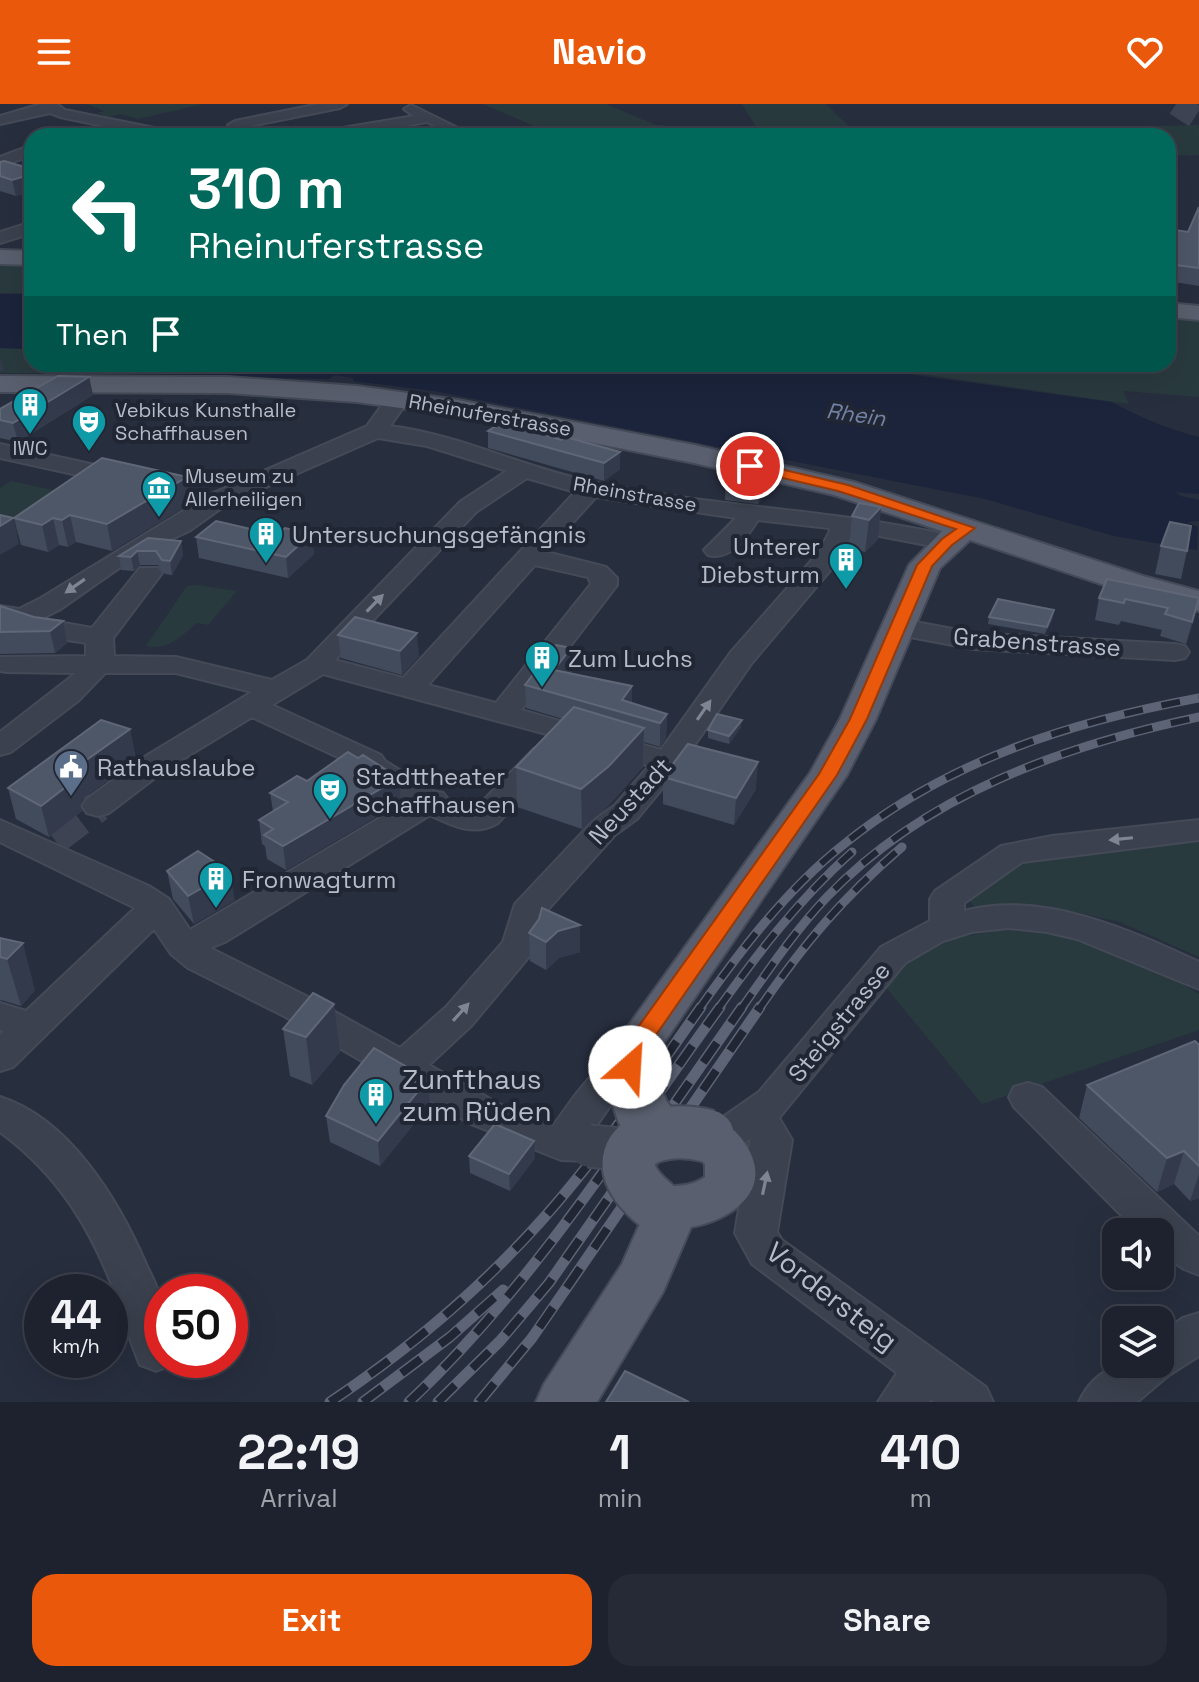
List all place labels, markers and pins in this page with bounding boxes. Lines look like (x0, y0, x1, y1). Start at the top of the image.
building icon: IWC (11, 386, 49, 436)
place label: Vebikus Kunsthalle Schaffhausen (115, 397, 296, 446)
theatre icon: Vebikus Kunsthalle Schaffhausen (70, 403, 108, 453)
pin (716, 432, 784, 500)
place label: IWC (12, 435, 48, 461)
place label: Museum zu Allerheiligen (185, 463, 303, 512)
museum icon: Museum zu Allerheiligen (140, 469, 178, 519)
building icon: Untersuchungsgefängnis (247, 515, 285, 565)
place label: Untersuchungsgefängnis (292, 519, 586, 550)
place label: Unterer Diebsturm (701, 531, 820, 590)
building icon: Unterer Diebsturm (827, 541, 865, 591)
building icon: Zum Luchs (523, 639, 561, 689)
place label: Zum Luchs (568, 643, 693, 674)
public building icon: Rathauslaube (52, 748, 90, 798)
place label: Rathauslaube (97, 752, 256, 783)
place label: Stadttheater Schaffhausen (356, 761, 516, 820)
theatre icon: Stadttheater Schaffhausen (311, 771, 349, 821)
building icon: Fronwagturm (197, 860, 235, 910)
place label: Fronwagturm (242, 864, 396, 895)
place label: Zunfthaus zum Rüden (402, 1061, 552, 1129)
building icon: Zunfthaus zum Rüden (357, 1076, 395, 1126)

